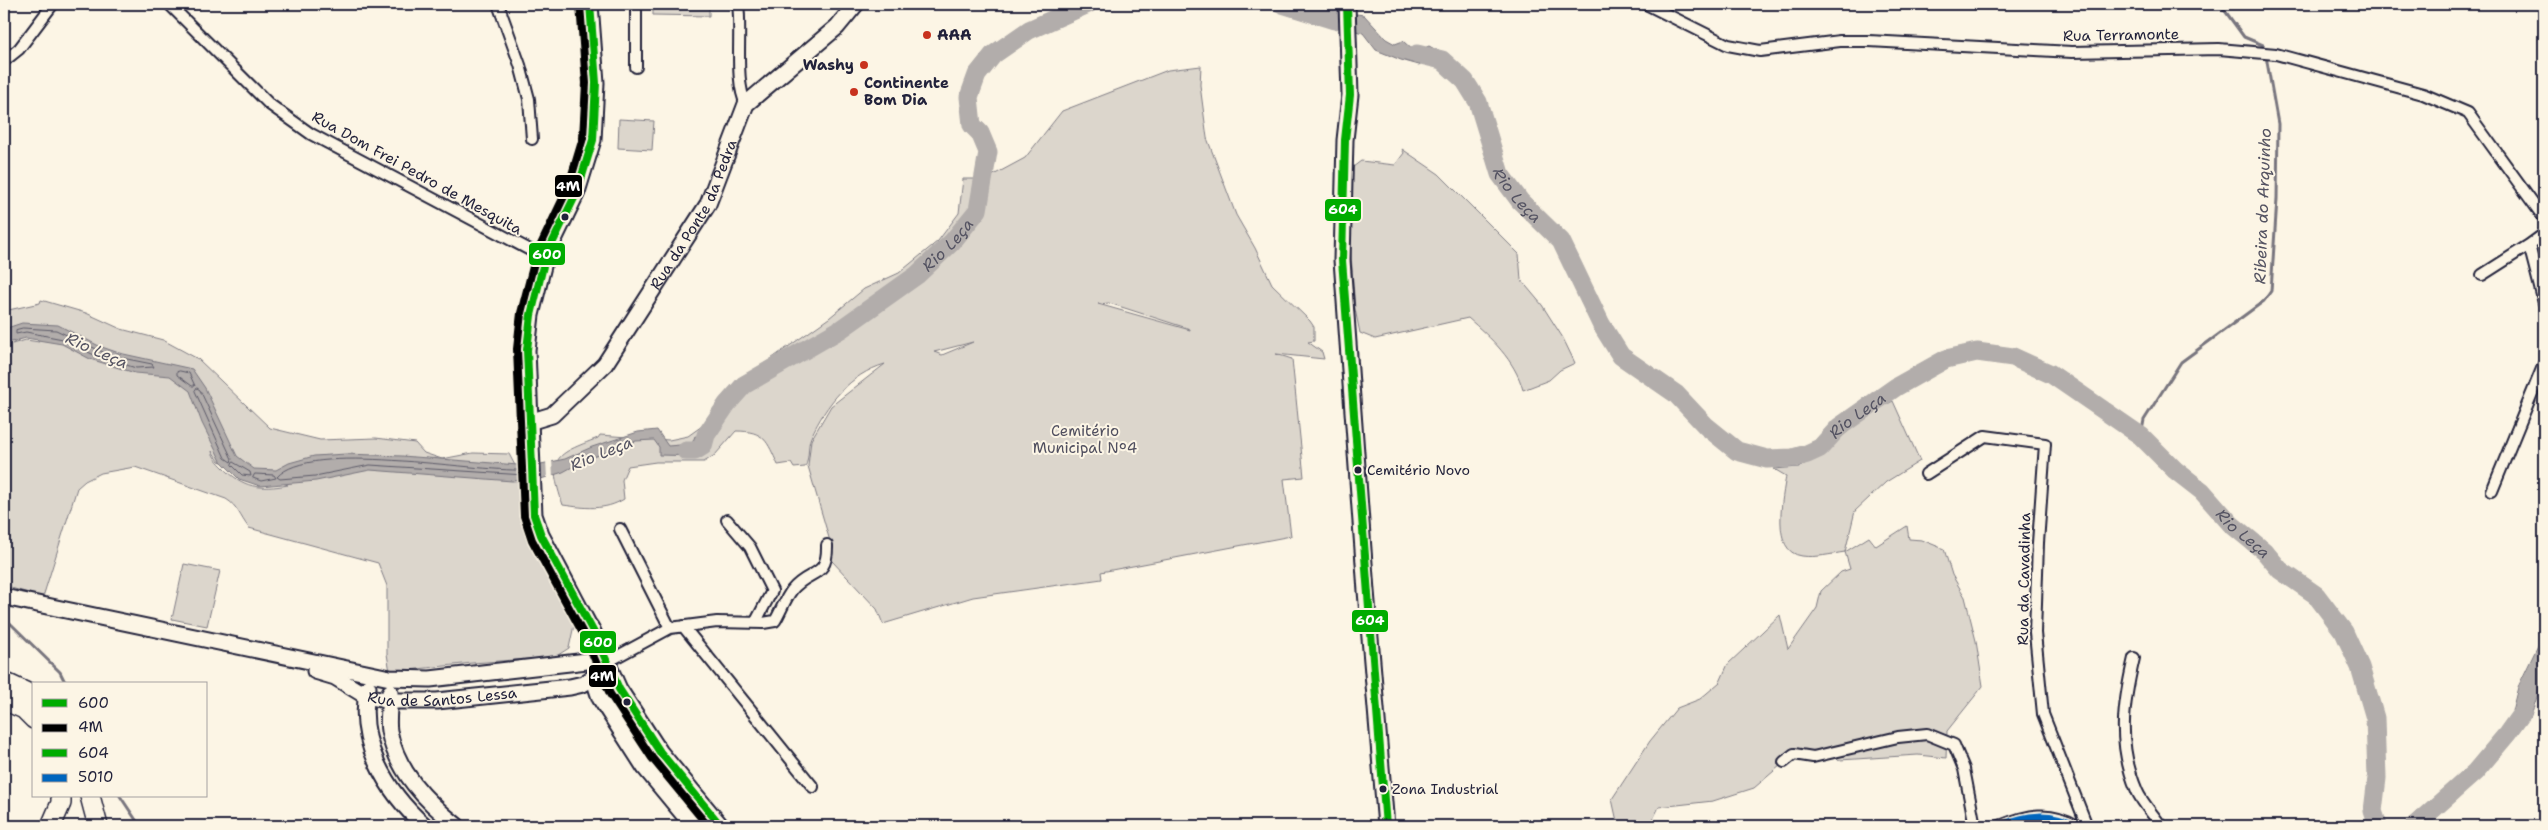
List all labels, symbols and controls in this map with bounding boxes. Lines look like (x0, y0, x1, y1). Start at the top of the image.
street label: Rua Terramonte (2063, 24, 2179, 46)
place label: AAA (937, 25, 972, 45)
marker: AAA (921, 29, 933, 41)
place label: Washy (803, 55, 854, 75)
marker: Washy (858, 59, 870, 71)
place label: Continente Bom Dia (864, 73, 949, 110)
marker: Continente Bom Dia (848, 86, 860, 98)
street label: Rua Dom Frei Pedro de Mesquita (308, 107, 526, 240)
water label: Ribeira do Arquinho (2249, 127, 2276, 284)
street label: Rua da Ponte da Pedra (645, 136, 742, 294)
water label: Rio Leça (1488, 165, 1546, 227)
line badge: 4M (554, 174, 583, 198)
text: 4M (556, 177, 581, 195)
line badge: 604 (1324, 198, 1362, 222)
text: 604 (1328, 200, 1358, 218)
unlabelled marker (560, 212, 570, 222)
water label: Rio Leça (917, 214, 978, 276)
line badge: 600 (528, 242, 566, 266)
text: 600 (532, 245, 562, 263)
water label: Rio Leça (62, 327, 131, 373)
water label: Rio Leça (1824, 387, 1890, 443)
park label: Cemitério Municipal Nº4 (1033, 421, 1137, 458)
water label: Rio Leça (567, 431, 636, 476)
place label: Cemitério Novo (1367, 461, 1470, 479)
marker: Cemitério Novo (1353, 465, 1363, 475)
water label: Rio Leça (2211, 504, 2275, 563)
street label: Rua da Cavadinha (2013, 512, 2035, 646)
line badge: 604 (1351, 609, 1389, 633)
text: 604 (1355, 611, 1385, 629)
line badge: 600 (579, 630, 617, 654)
text: 600 (583, 633, 613, 651)
line badge: 4M (588, 664, 617, 688)
text: 4M (590, 667, 615, 685)
legend (32, 682, 208, 798)
street label: Rua de Santos Lessa (366, 683, 518, 711)
text: 600 (78, 693, 109, 713)
unlabelled marker (622, 697, 632, 707)
text: 4M (78, 717, 103, 737)
text: 604 (78, 743, 109, 763)
text: 5010 (78, 767, 113, 787)
place label: Zona Industrial (1392, 780, 1499, 798)
marker: Zona Industrial (1378, 784, 1388, 794)

